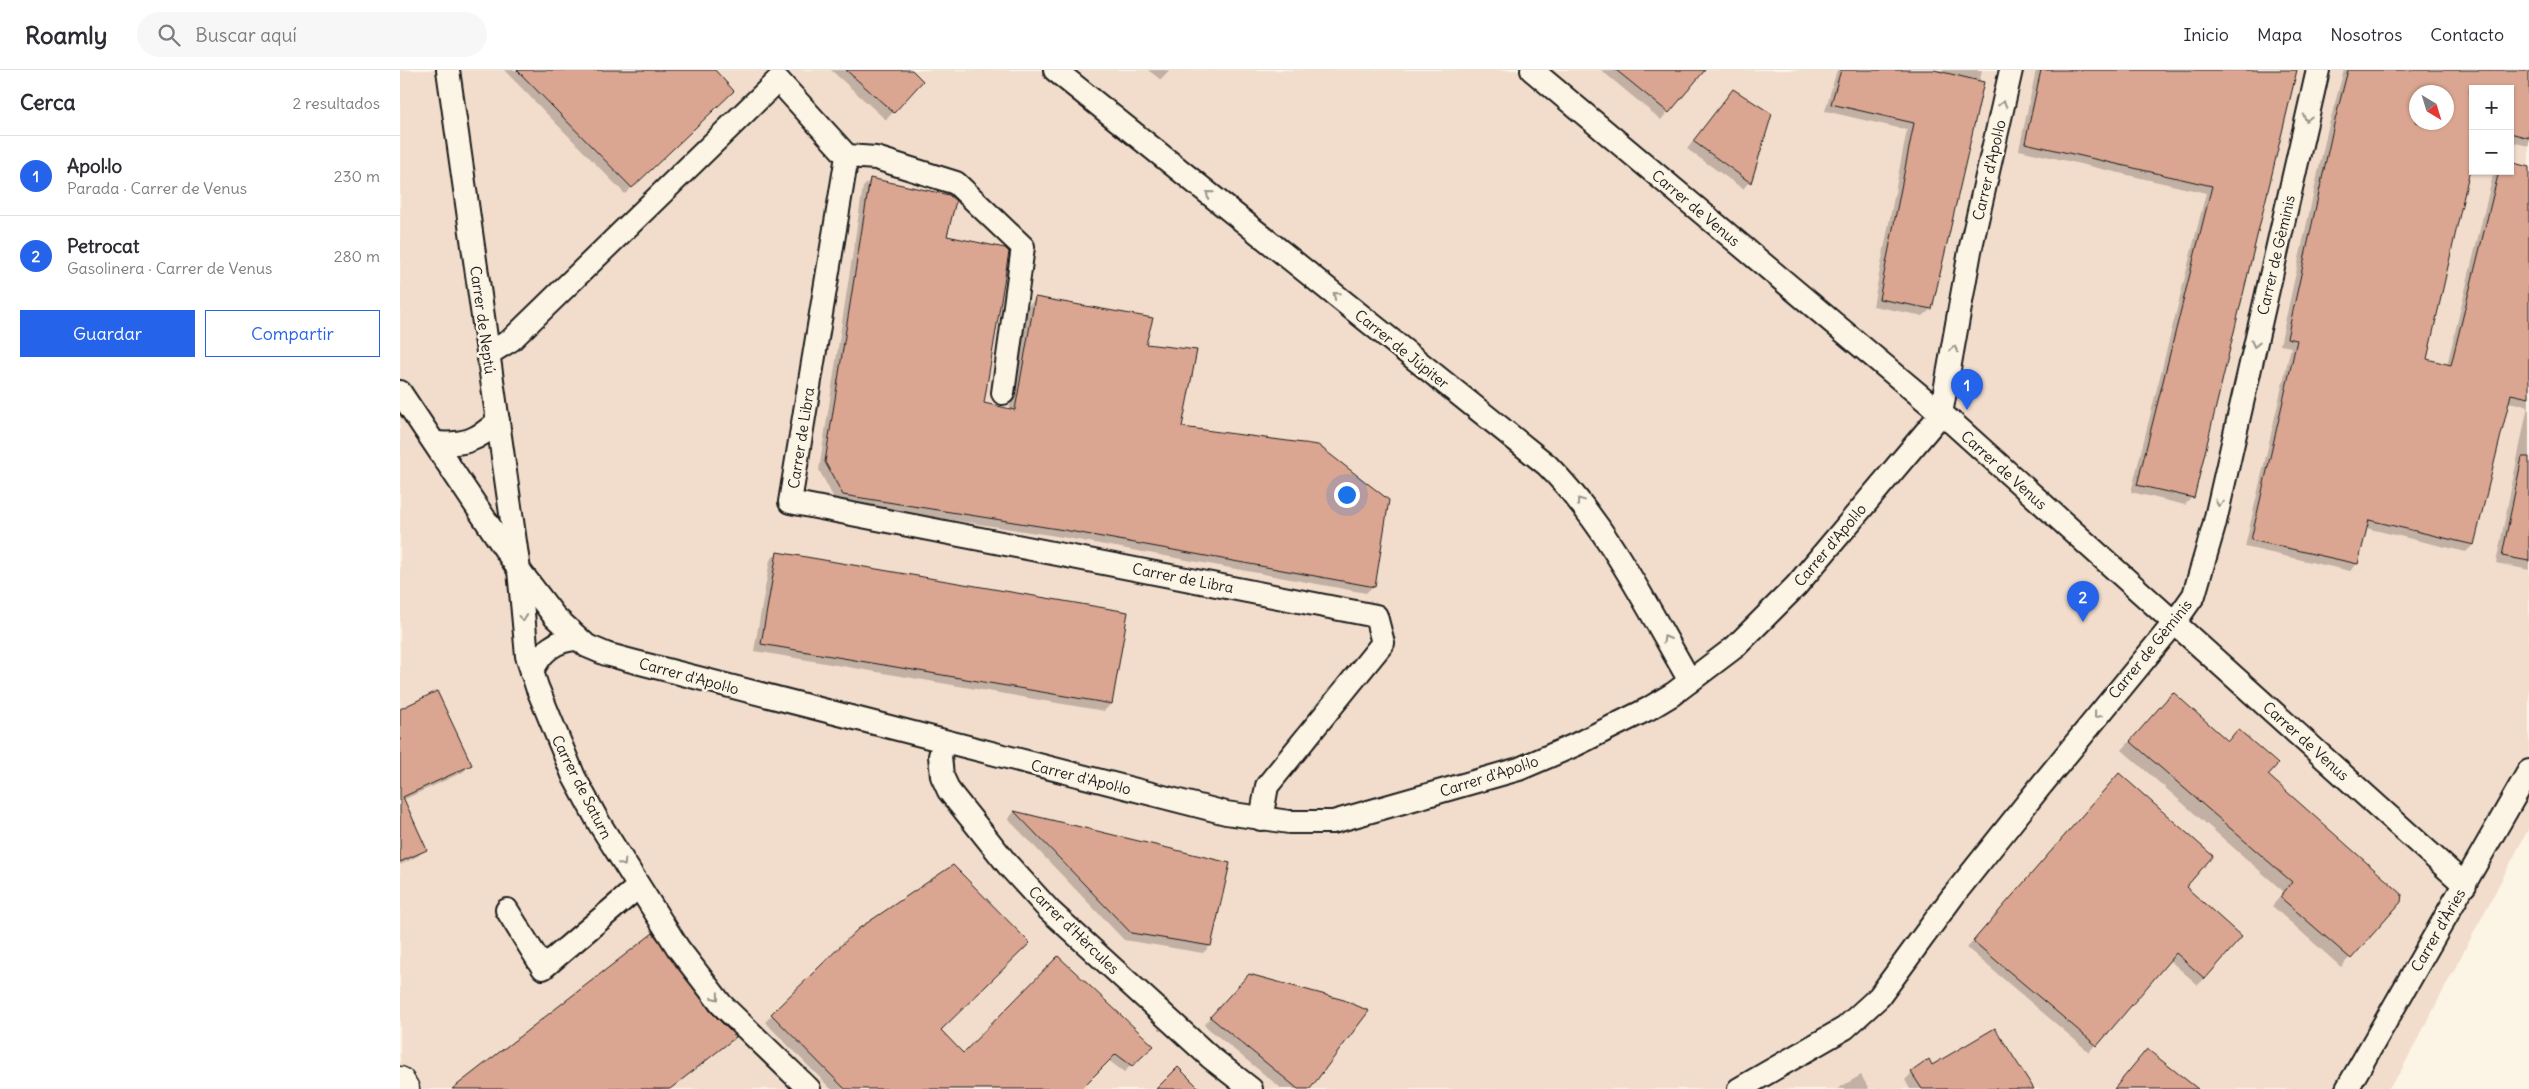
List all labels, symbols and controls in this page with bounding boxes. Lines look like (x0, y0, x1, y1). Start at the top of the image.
search box (137, 12, 487, 57)
text: Roamly (25, 20, 107, 50)
icon: search (155, 21, 183, 49)
text: Buscar aquí (195, 23, 297, 47)
text: Inicio (2183, 23, 2229, 46)
text: Mapa (2257, 23, 2302, 46)
text: Nosotros (2330, 23, 2402, 46)
text: Contacto (2430, 23, 2504, 46)
north arrow (2409, 85, 2454, 130)
map controls (2469, 85, 2514, 175)
button: + (2469, 85, 2514, 130)
text: Cerca (20, 89, 75, 116)
text: 2 resultados (292, 93, 380, 113)
one-way arrow (1998, 100, 2008, 109)
one-way arrow (2302, 113, 2313, 122)
street label: Carrer d'Apol·lo (1968, 118, 2010, 222)
button: − (2469, 130, 2514, 175)
text: Apol·lo (67, 154, 122, 178)
text: 1 (33, 166, 39, 186)
text: 230 m (334, 166, 380, 186)
street label: Carrer de Venus (1648, 166, 1744, 251)
text: Parada · Carrer de Venus (67, 178, 247, 198)
one-way arrow (1206, 191, 1215, 199)
street label: Carrer de Gèminis (2253, 193, 2299, 317)
text: Petrocat (67, 234, 139, 258)
text: 2 (32, 246, 40, 266)
text: 280 m (334, 246, 380, 266)
text: Gasolinera · Carrer de Venus (67, 258, 272, 278)
street label: Carrer de Neptú (466, 265, 500, 375)
one-way arrow (1332, 292, 1341, 301)
street label: Carrer de Júpiter (1351, 305, 1453, 393)
button: Guardar (20, 310, 195, 357)
button: Compartir (205, 310, 380, 357)
one-way arrow (2250, 340, 2261, 349)
one-way arrow (1948, 345, 1958, 353)
pin: 1 (1951, 369, 1983, 410)
street label: Carrer de Libra (784, 385, 818, 490)
street label: Carrer de Venus (1957, 426, 2051, 514)
your location (1334, 482, 1360, 508)
one-way arrow (1577, 498, 1585, 507)
one-way arrow (2214, 498, 2225, 507)
street label: Carrer d'Apol·lo (1790, 500, 1870, 590)
street label: Carrer de Libra (1131, 559, 1236, 597)
pin: 2 (2067, 581, 2099, 622)
street label: Carrer de Gèminis (2104, 595, 2196, 703)
one-way arrow (517, 614, 528, 622)
one-way arrow (1662, 635, 1672, 644)
street label: Carrer d'Apol·lo (637, 654, 741, 698)
street label: Carrer de Venus (2259, 697, 2353, 785)
one-way arrow (2095, 709, 2103, 718)
street label: Carrer de Saturn (548, 732, 616, 842)
street label: Carrer d'Apol·lo (1437, 751, 1541, 801)
street label: Carrer d'Apol·lo (1029, 755, 1133, 799)
one-way arrow (617, 858, 627, 867)
street label: Carrer d'Hèrcules (1025, 882, 1124, 978)
street label: Carrer d'Àries (2407, 885, 2470, 975)
one-way arrow (710, 991, 718, 1000)

